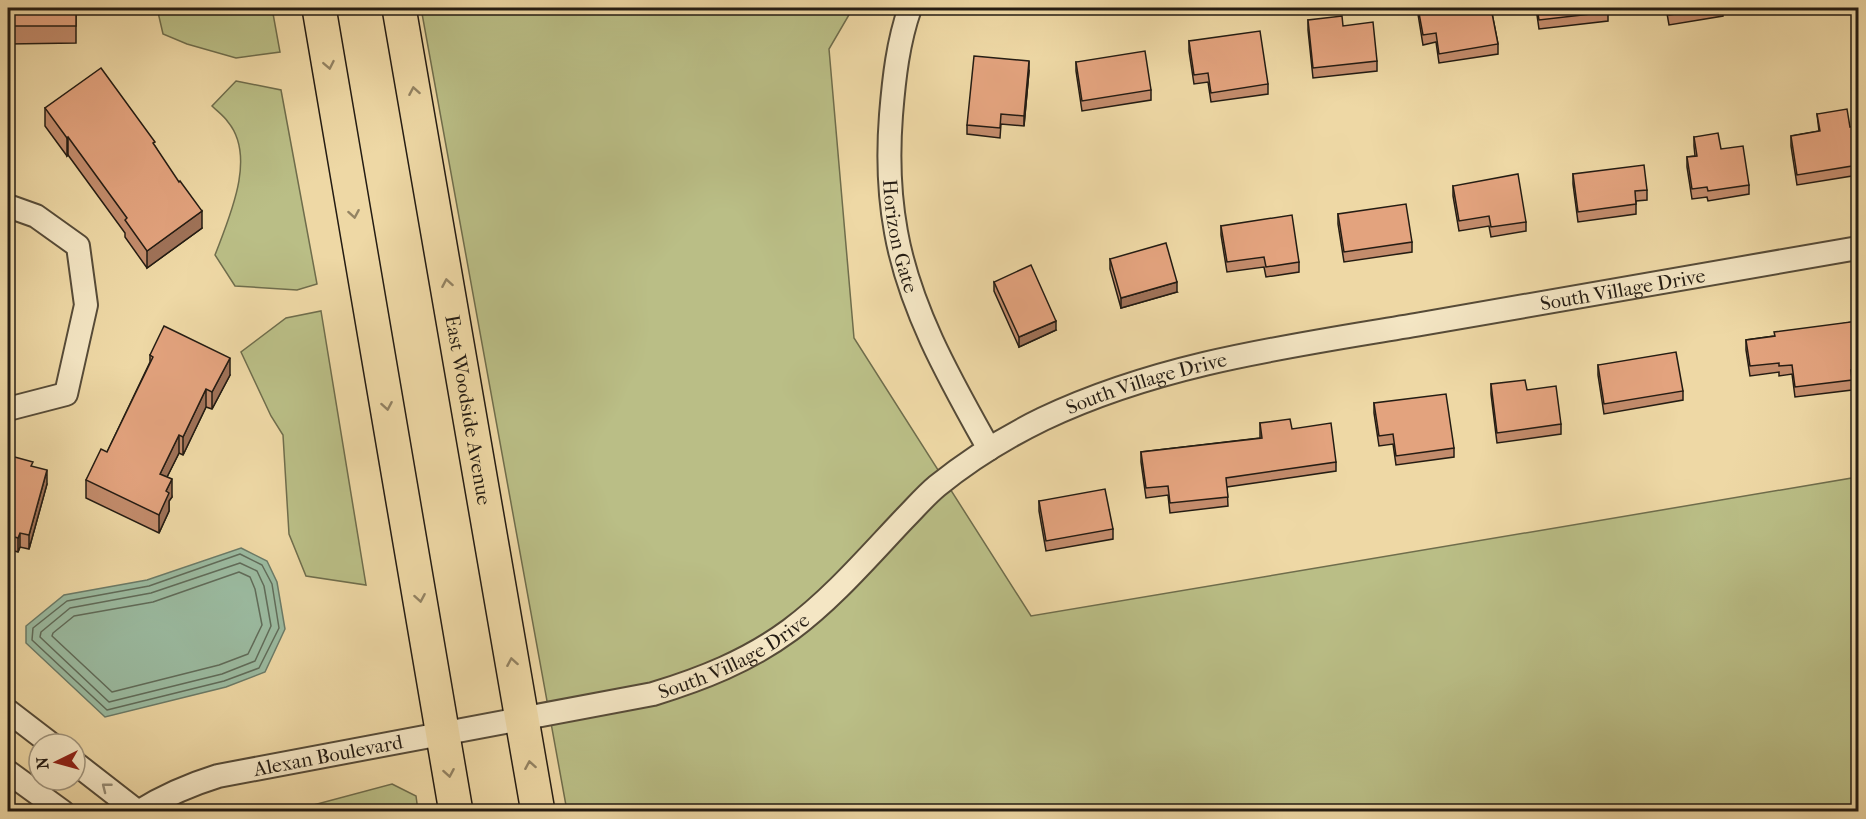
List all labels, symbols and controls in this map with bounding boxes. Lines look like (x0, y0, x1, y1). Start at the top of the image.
one-way arrow (323, 60, 335, 70)
one-way arrow (408, 86, 420, 96)
street label: Horizon Gate (878, 179, 923, 296)
one-way arrow (347, 209, 360, 219)
street label: South Village Drive (1538, 264, 1707, 315)
one-way arrow (441, 278, 454, 288)
street label: East Woodside Avenue (441, 313, 496, 507)
street label: South Village Drive (1062, 348, 1229, 419)
one-way arrow (380, 401, 393, 411)
one-way arrow (413, 593, 426, 603)
street label: South Village Drive (655, 608, 814, 703)
one-way arrow (506, 657, 519, 667)
street label: Alexan Boulevard (251, 730, 406, 781)
north arrow (27, 732, 87, 792)
text: N (32, 756, 53, 770)
one-way arrow (524, 761, 537, 771)
one-way arrow (443, 768, 455, 777)
one-way arrow (102, 784, 113, 795)

